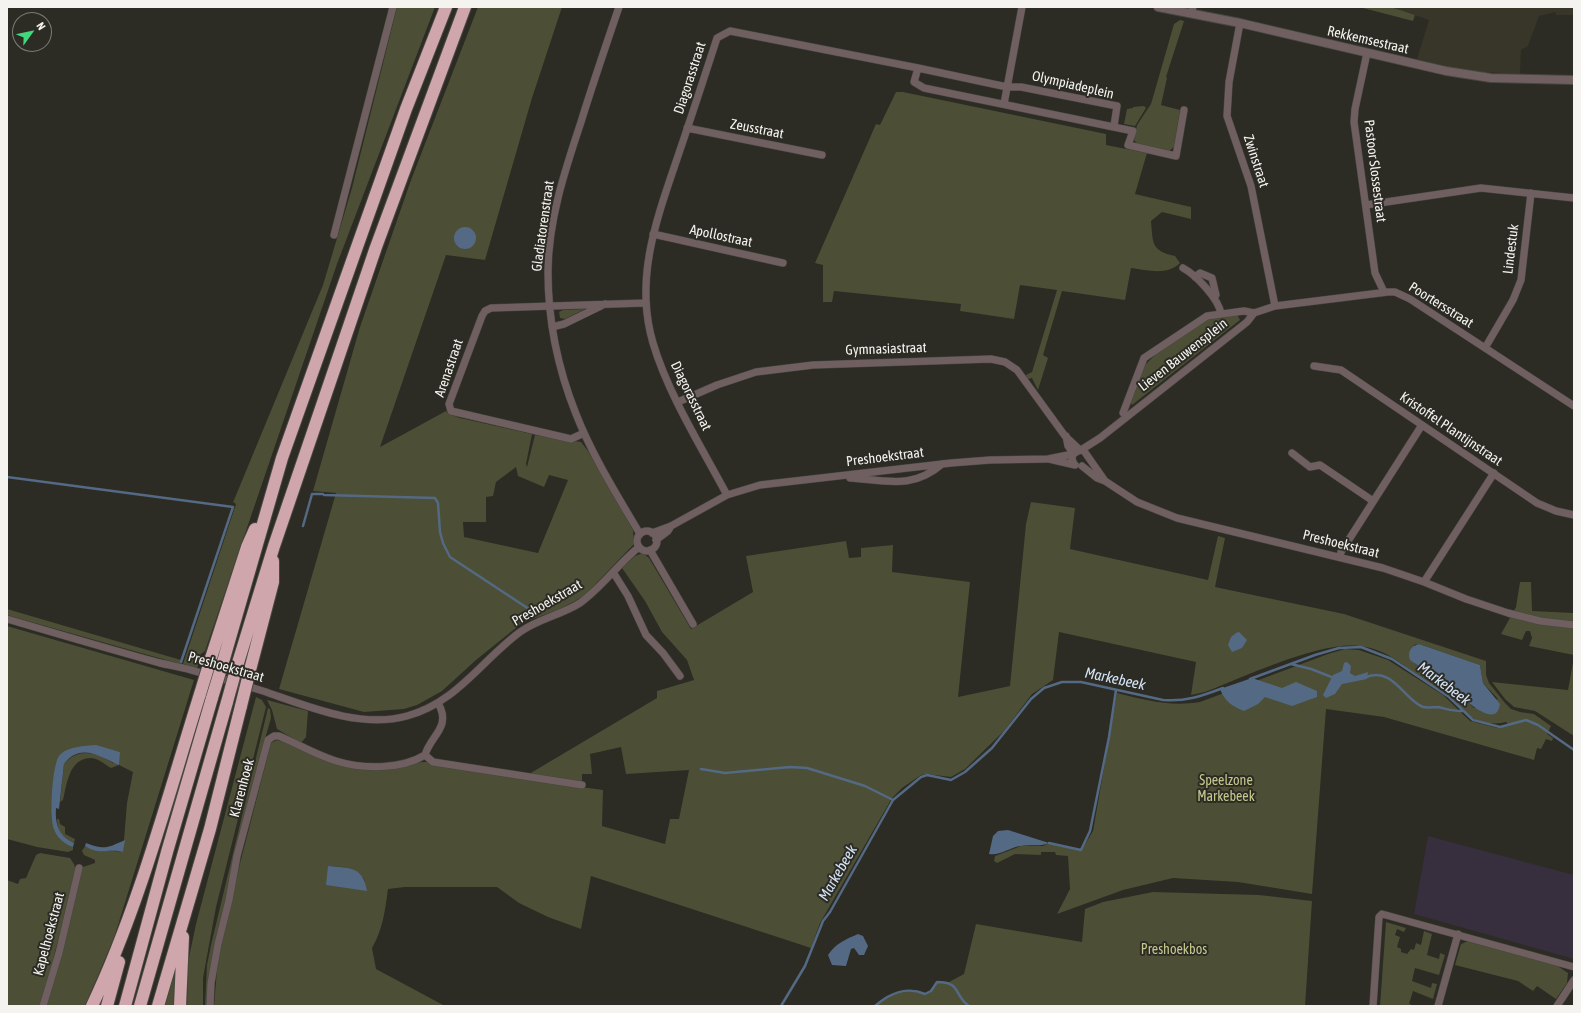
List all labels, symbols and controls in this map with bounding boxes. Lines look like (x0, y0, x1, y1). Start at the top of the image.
north arrow (12, 12, 52, 52)
text: N (34, 20, 48, 32)
street label: Rekkemsestraat (1326, 22, 1410, 58)
street label: Diagorasstraat (670, 40, 710, 116)
street label: Olympiadeplein (1030, 67, 1116, 103)
street label: Zeusstraat (729, 116, 785, 142)
street label: Pastoor Slossestraat (1360, 119, 1390, 223)
street label: Zwinstraat (1240, 132, 1272, 190)
street label: Gladiatorenstraat (528, 179, 558, 273)
street label: Apollostraat (688, 221, 754, 251)
street label: Lindestuk (1500, 223, 1522, 275)
street label: Poortersstraat (1406, 279, 1476, 331)
street label: Lieven Bauwensplein (1135, 315, 1231, 395)
street label: Arenastraat (431, 337, 467, 399)
street label: Gymnasiastraat (845, 339, 927, 359)
street label: Diagorasstraat (667, 359, 715, 433)
street label: Kristoffel Plantijnstraat (1396, 388, 1506, 470)
street label: Preshoekstraat (845, 444, 925, 470)
street label: Preshoekstraat (1301, 526, 1381, 562)
street label: Preshoekstraat (509, 576, 585, 630)
street label: Preshoekstraat (186, 648, 266, 686)
water label: Markebeek (1414, 658, 1474, 710)
water label: Markebeek (1083, 664, 1147, 694)
street label: Klarenhoek (226, 757, 258, 819)
park label: Speelzone Markebeek (1197, 773, 1255, 806)
water label: Markebeek (815, 842, 861, 904)
street label: Kapelhoekstraat (30, 891, 68, 977)
park label: Preshoekbos (1141, 942, 1207, 958)

